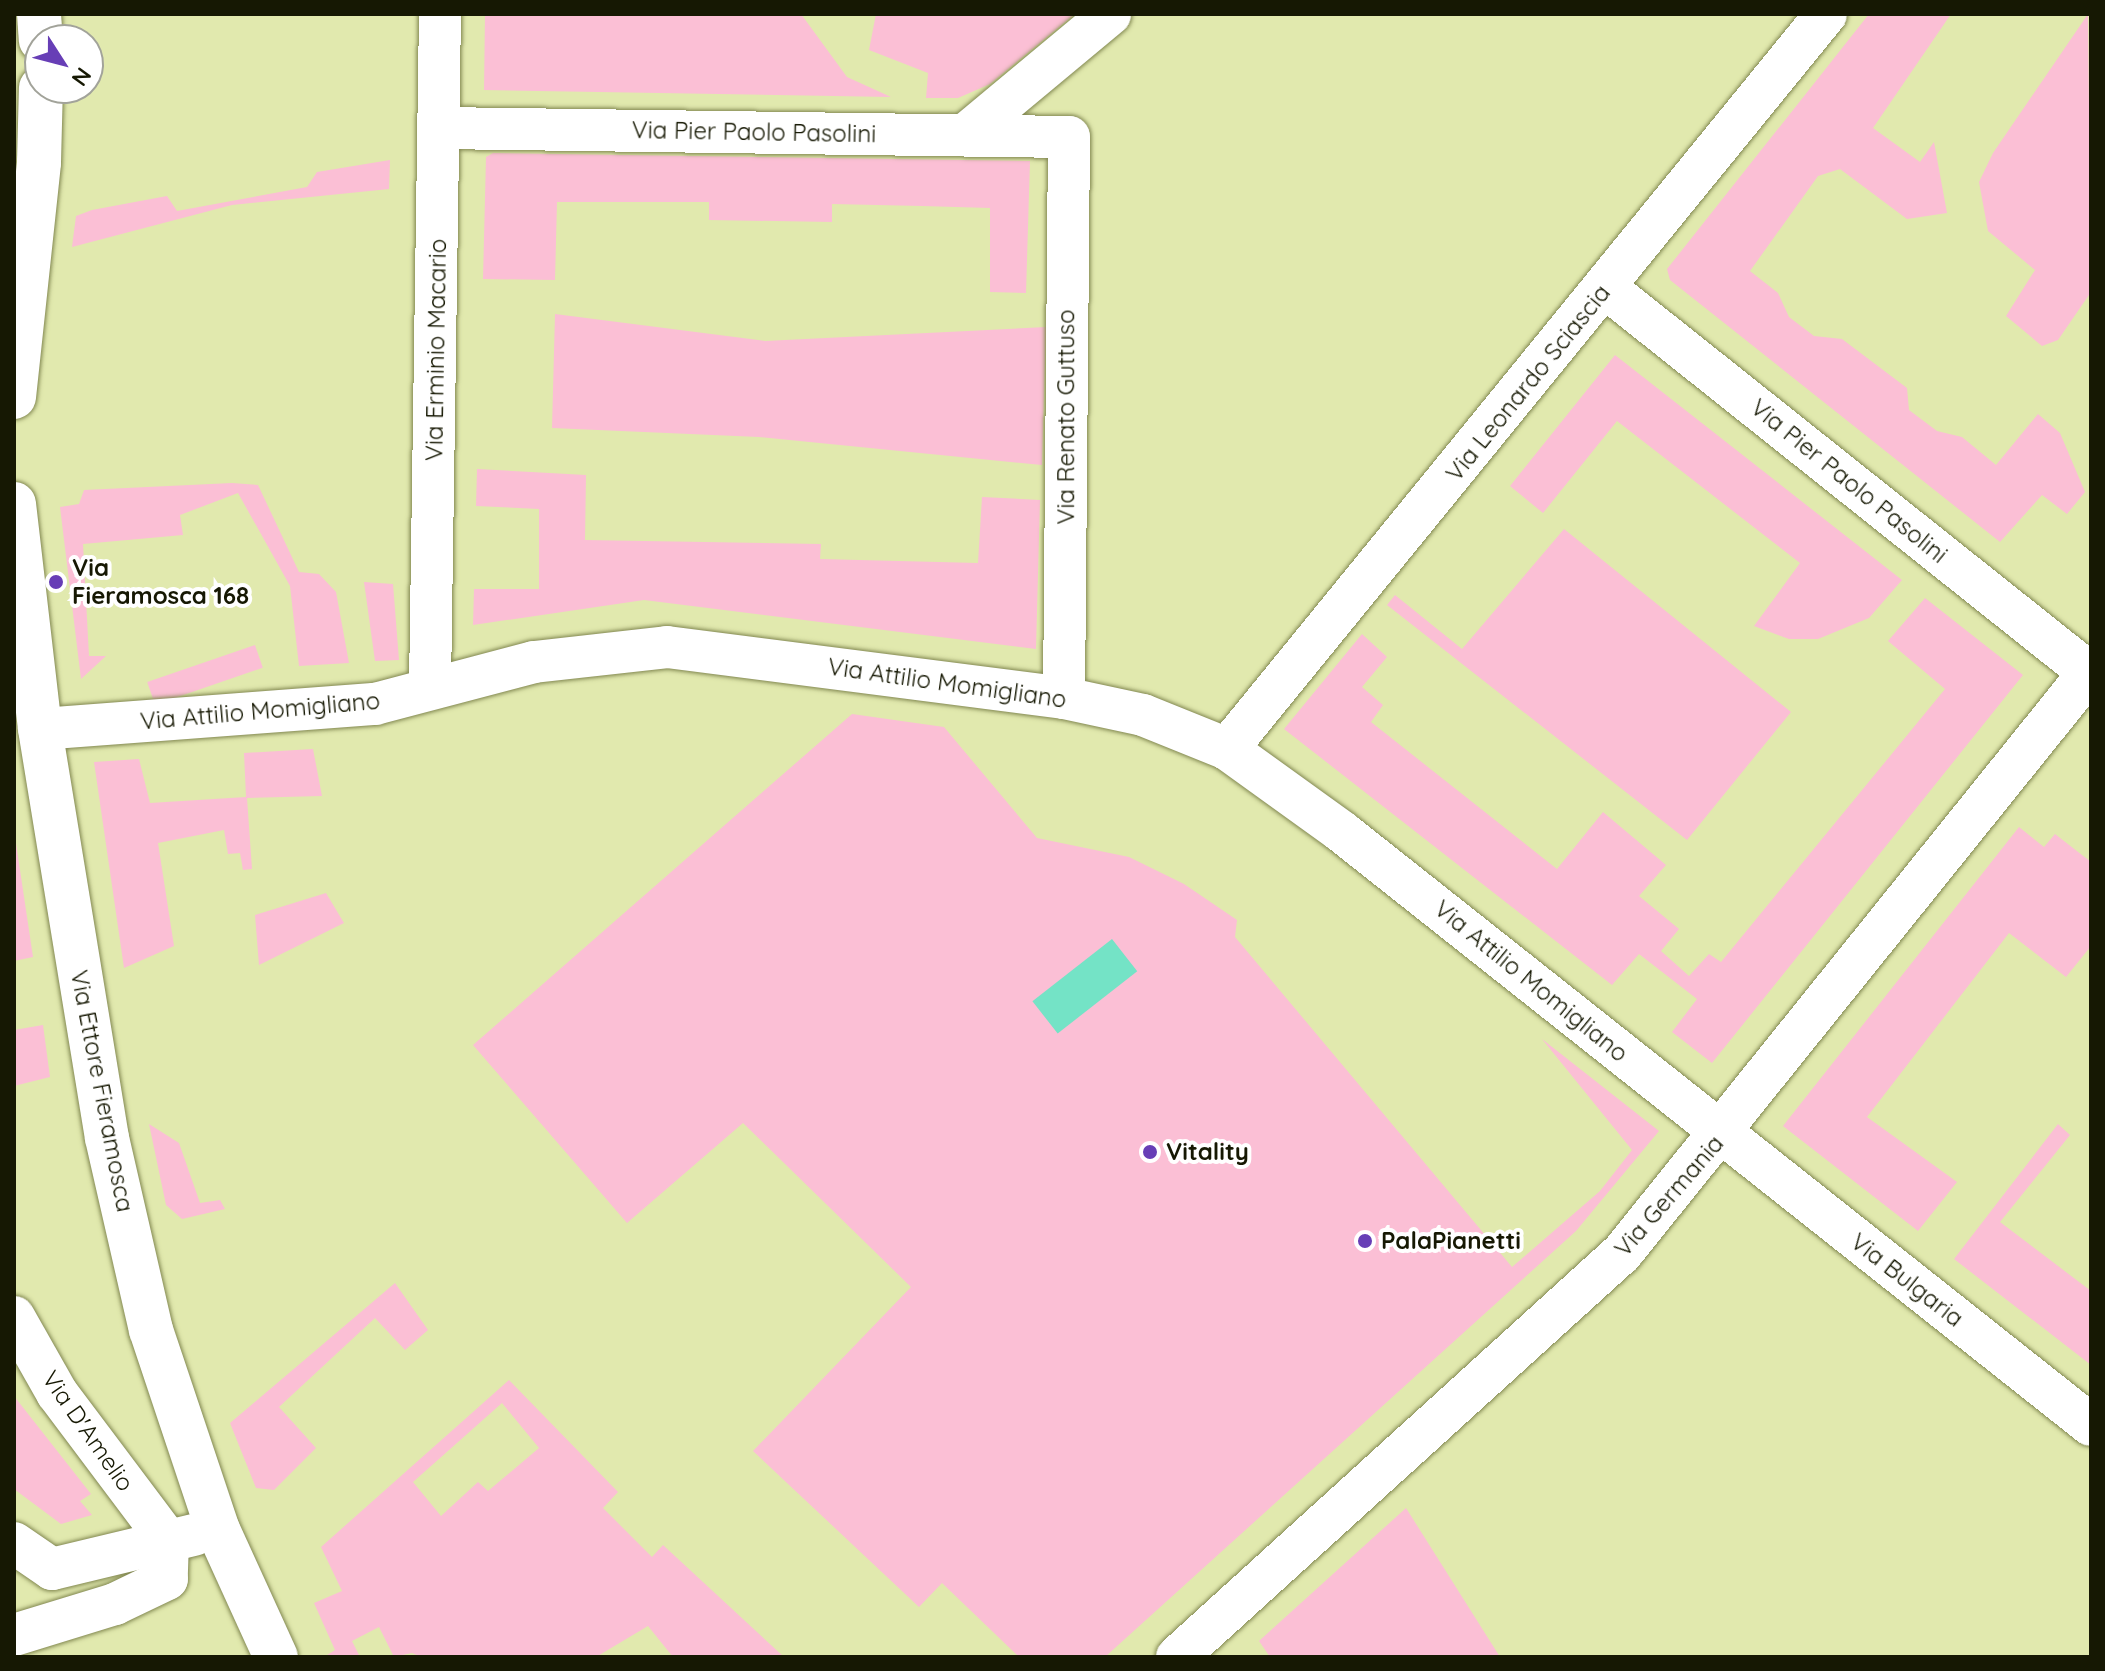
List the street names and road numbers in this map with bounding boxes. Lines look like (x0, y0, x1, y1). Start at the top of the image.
street label: Via Pier Paolo Pasolini (631, 115, 877, 149)
street label: Via Erminio Macario (420, 239, 452, 461)
street label: Via Leonardo Sciascia (1440, 279, 1616, 487)
street label: Via Renato Guttuso (1052, 309, 1080, 525)
street label: Via Pier Paolo Pasolini (1745, 393, 1953, 569)
street label: Via Attilio Momigliano (826, 652, 1068, 714)
street label: Via Attilio Momigliano (139, 686, 381, 736)
street label: Via Attilio Momigliano (1428, 894, 1634, 1068)
street label: Via Ettore Fieramosca (64, 968, 140, 1214)
street label: Via Germania (1608, 1129, 1730, 1263)
street label: Via Bulgaria (1845, 1227, 1969, 1333)
street label: Via D'Amelio (36, 1365, 140, 1497)

